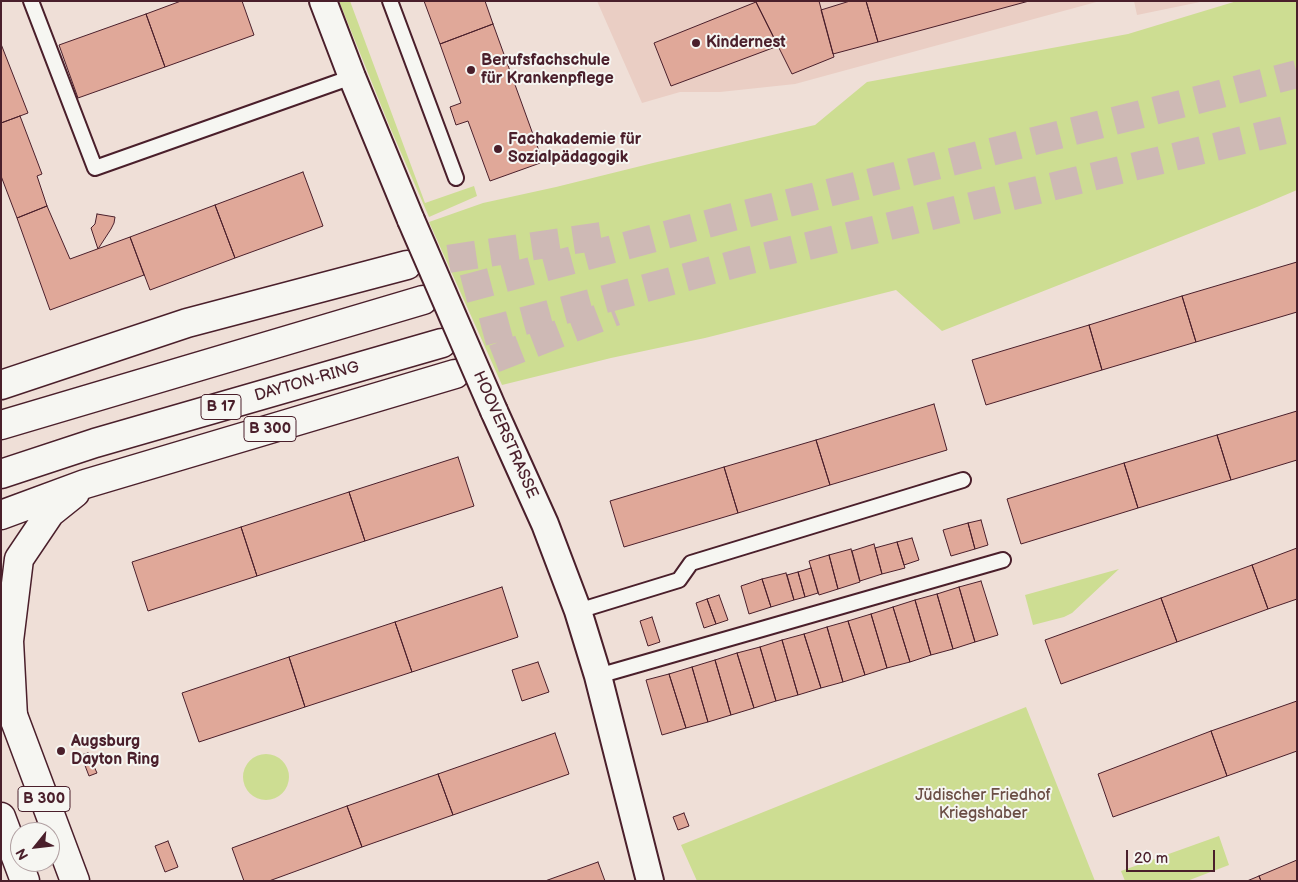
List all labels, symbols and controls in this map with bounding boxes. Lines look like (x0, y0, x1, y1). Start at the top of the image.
place label: Kindernest (706, 33, 786, 53)
marker: Kindernest (690, 37, 702, 49)
place label: Berufsfachschule für Krankenpflege (481, 51, 614, 89)
marker: Berufsfachschule für Krankenpflege (465, 64, 477, 76)
place label: Fachakademie für Sozialpädagogik (508, 130, 641, 168)
marker: Fachakademie für Sozialpädagogik (492, 143, 504, 155)
street label: DAYTON-RING (253, 358, 361, 406)
street label: HOOVERSTRASSE (468, 368, 542, 502)
road number: B 17 (201, 394, 241, 420)
road number: B 300 (244, 416, 296, 442)
place label: Augsburg Dayton Ring (71, 732, 159, 770)
marker: Augsburg Dayton Ring (55, 745, 67, 757)
road number: B 300 (18, 786, 70, 812)
park label: Jüdischer Friedhof Kriegshaber (915, 786, 1051, 824)
north arrow (10, 822, 60, 872)
scale bar (1128, 840, 1217, 872)
text: N (12, 845, 32, 863)
text: 20 m (1134, 849, 1168, 868)

